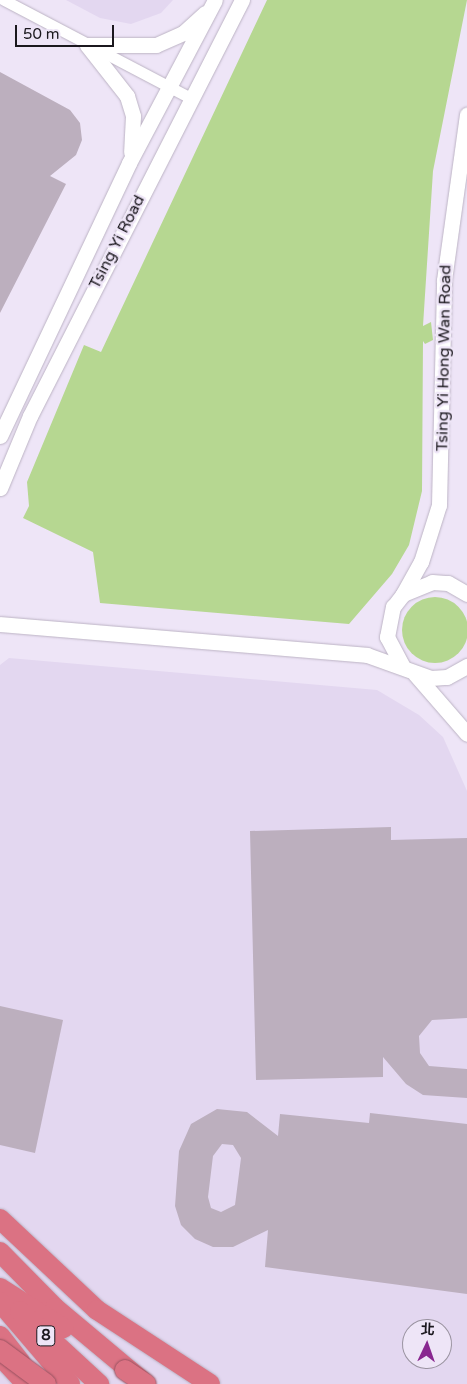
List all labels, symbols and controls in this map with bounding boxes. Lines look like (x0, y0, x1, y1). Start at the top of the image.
scale bar (18, 15, 116, 47)
text: 50 m (23, 25, 60, 43)
street label: Tsing Yi Road (85, 192, 149, 292)
street label: Tsing Yi Hong Wan Road (433, 265, 455, 451)
north arrow (402, 1319, 452, 1369)
text: 北 (420, 1321, 435, 1338)
road number: 8 (36, 1324, 56, 1348)

